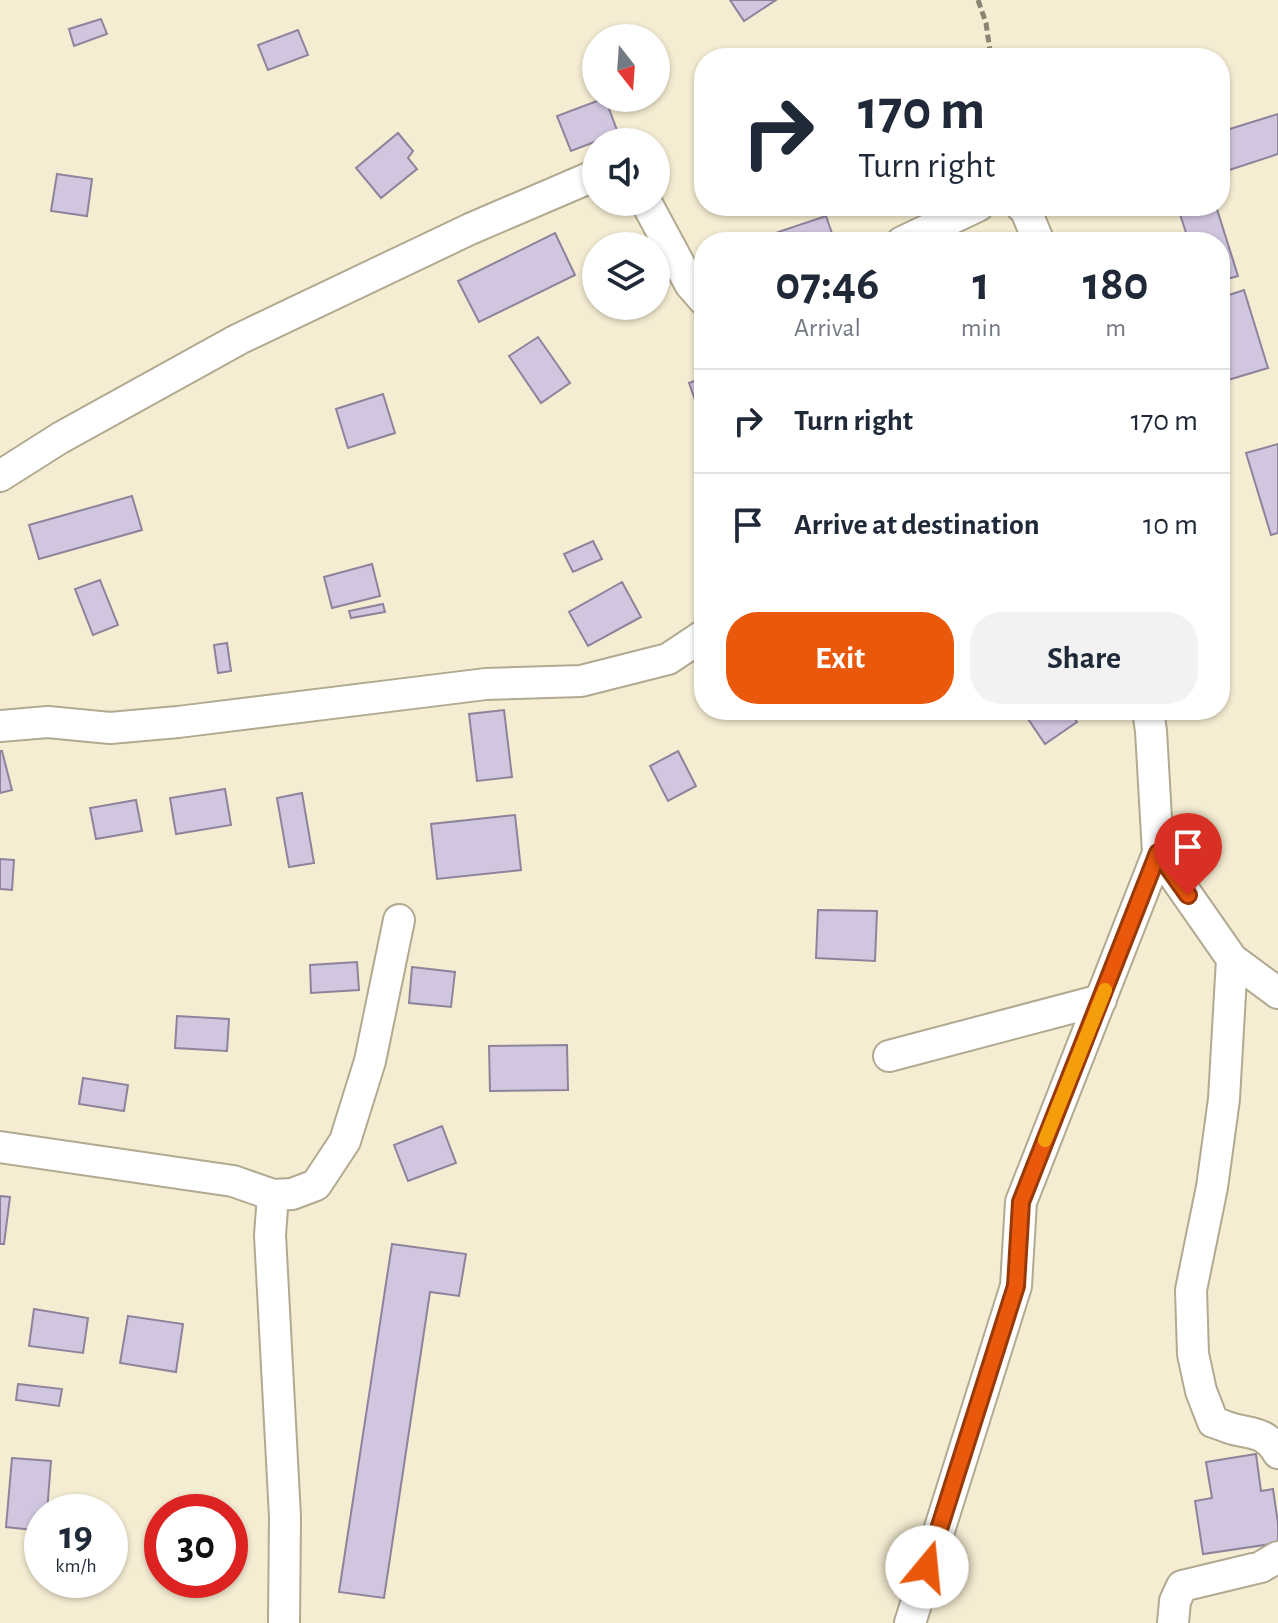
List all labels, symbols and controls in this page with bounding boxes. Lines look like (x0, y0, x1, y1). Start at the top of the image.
north arrow (582, 24, 670, 112)
map controls (582, 24, 670, 320)
icon: right (726, 80, 830, 184)
text: 170 m (858, 83, 985, 139)
button: sound (582, 128, 670, 216)
text: Turn right (858, 148, 995, 184)
button: layers (582, 232, 670, 320)
text: 07:46 (775, 261, 879, 309)
text: 1 (972, 261, 990, 309)
text: 180 (1083, 261, 1149, 309)
text: Arrival (794, 315, 861, 341)
text: min (961, 315, 1001, 341)
text: m (1105, 315, 1126, 341)
icon: right (726, 399, 770, 443)
text: Turn right (794, 406, 913, 436)
text: 170 m (1130, 406, 1198, 436)
icon: arrive (726, 503, 770, 547)
text: Arrive at destination (794, 510, 1040, 540)
text: 10 m (1143, 510, 1198, 540)
button: Exit (726, 612, 954, 704)
button: Share (970, 612, 1198, 704)
pin (1154, 813, 1222, 895)
icon: arrive (1166, 825, 1210, 869)
speed limit sign: 30 (144, 1494, 248, 1598)
text: 19 (59, 1516, 93, 1556)
position arrow (885, 1525, 969, 1609)
text: km/h (55, 1556, 97, 1576)

